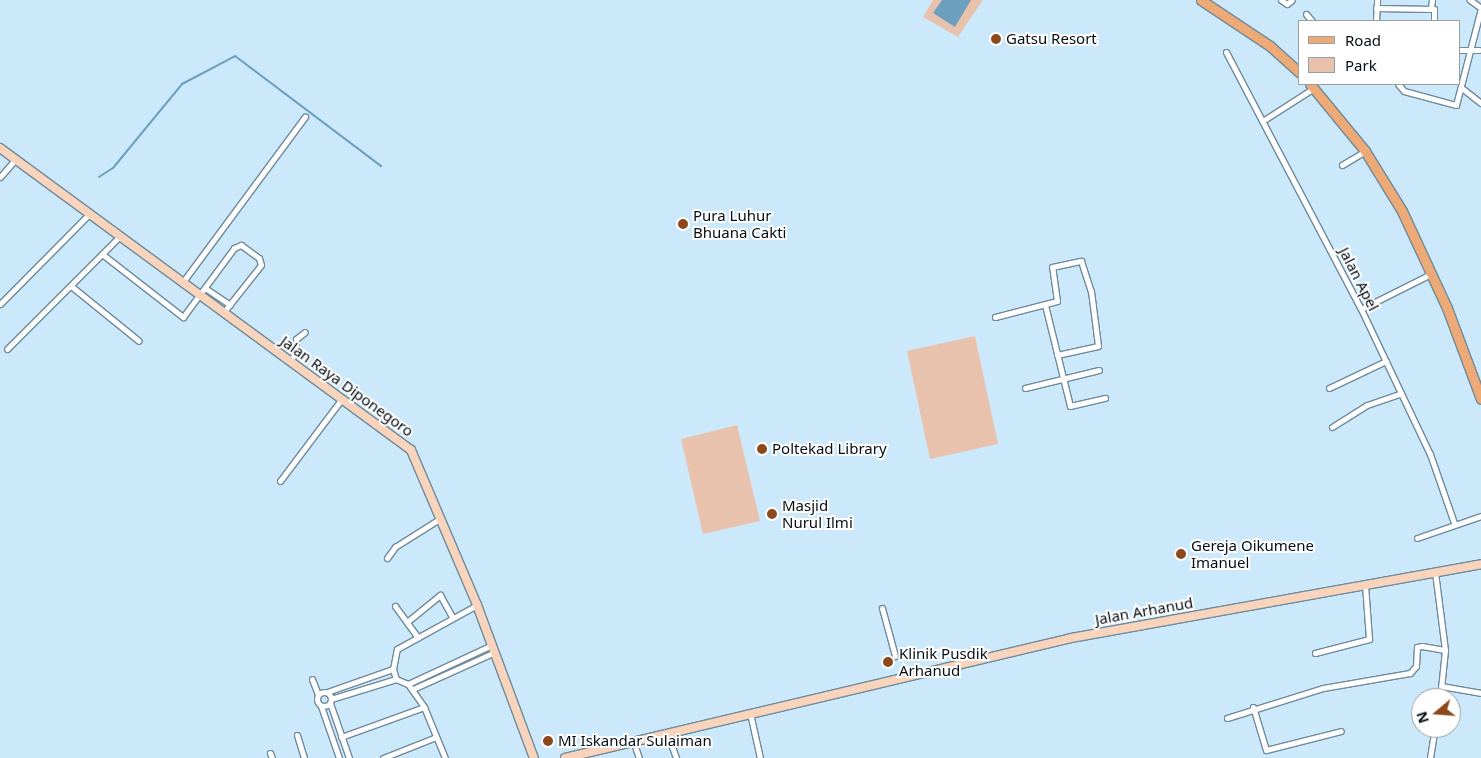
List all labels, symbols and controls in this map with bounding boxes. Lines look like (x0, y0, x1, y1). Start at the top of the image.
legend (1298, 20, 1461, 85)
place label: Gatsu Resort (1006, 30, 1097, 48)
text: Road (1345, 30, 1381, 50)
marker: Gatsu Resort (990, 33, 1002, 45)
text: Park (1345, 55, 1377, 75)
place label: Pura Luhur Bhuana Cakti (693, 206, 786, 241)
marker: Pura Luhur Bhuana Cakti (677, 218, 689, 230)
street label: Jalan Apel (1335, 244, 1383, 314)
street label: Jalan Raya Diponegoro (277, 332, 417, 440)
place label: Poltekad Library (772, 440, 887, 458)
marker: Poltekad Library (756, 443, 768, 455)
place label: Masjid Nurul Ilmi (782, 496, 853, 531)
marker: Masjid Nurul Ilmi (766, 508, 778, 520)
place label: Gereja Oikumene Imanuel (1191, 536, 1314, 571)
marker: Gereja Oikumene Imanuel (1175, 548, 1187, 560)
street label: Jalan Arhanud (1094, 594, 1194, 628)
place label: Klinik Pusdik Arhanud (899, 644, 988, 679)
marker: Klinik Pusdik Arhanud (881, 655, 895, 669)
north arrow (1411, 688, 1461, 738)
text: N (1411, 709, 1433, 726)
place label: MI Iskandar Sulaiman (558, 732, 712, 750)
marker: MI Iskandar Sulaiman (542, 735, 554, 747)

